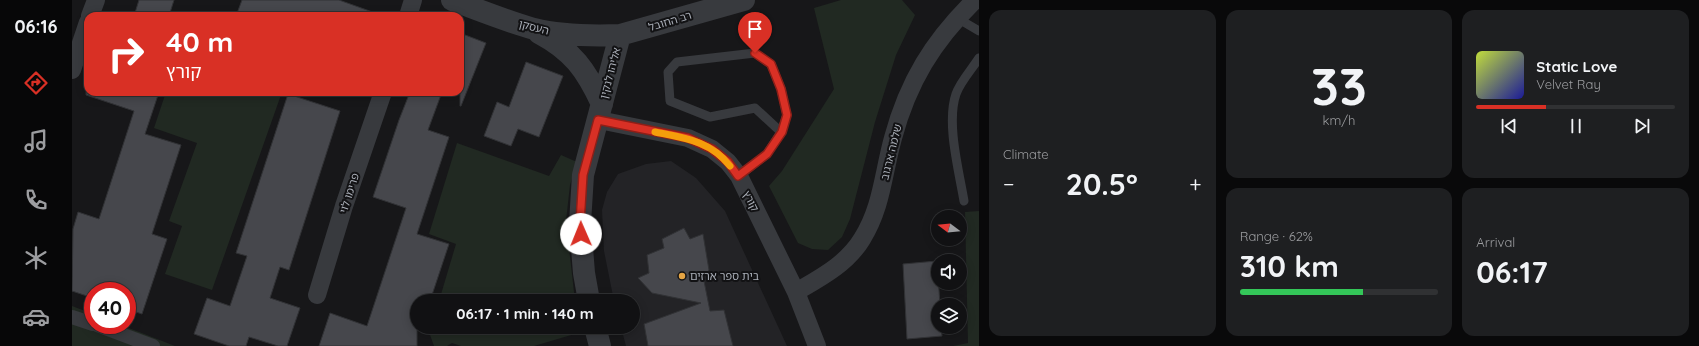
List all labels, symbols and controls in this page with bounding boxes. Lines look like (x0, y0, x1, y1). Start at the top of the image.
street label: רב החובל (647, 8, 693, 34)
pin (738, 12, 772, 53)
text: 06:16 (15, 15, 57, 38)
street label: העסקן (517, 16, 551, 38)
icon: arrive (744, 18, 766, 40)
text: 40 m (166, 24, 233, 59)
icon: right (100, 28, 152, 80)
street label: אליהו לנקין (596, 46, 624, 100)
text: 33 (1311, 53, 1367, 118)
text: Static Love (1536, 57, 1617, 76)
text: קורץ (166, 60, 201, 83)
icon: directions (22, 69, 50, 97)
text: Velvet Ray (1536, 76, 1601, 92)
text: km/h (1323, 112, 1355, 128)
icon: previous (1498, 115, 1520, 137)
icon: pause (1565, 115, 1587, 137)
icon: next (1631, 115, 1653, 137)
street label: שלמה ארגוב (877, 123, 905, 181)
icon: music (22, 127, 50, 155)
text: Climate (1003, 146, 1049, 162)
text: 20.5° (1066, 165, 1138, 203)
text: − (1003, 170, 1014, 198)
text: + (1189, 170, 1202, 198)
street label: פרימו לוי (336, 171, 362, 215)
icon: phone (22, 186, 50, 214)
street label: קורץ (740, 188, 762, 214)
north arrow (931, 210, 967, 246)
map controls (931, 210, 967, 334)
position arrow (560, 213, 602, 255)
text: Range · 62% (1240, 228, 1313, 244)
text: Arrival (1476, 234, 1515, 250)
icon: climate (22, 244, 50, 272)
text: 310 km (1240, 247, 1339, 285)
text: 06:17 (1476, 253, 1548, 291)
button: sound (931, 254, 967, 290)
place label: בית ספר ארזים (690, 269, 759, 283)
marker: בית ספר ארזים (677, 271, 687, 281)
speed limit sign: 40 (84, 282, 136, 334)
button: layers (931, 298, 967, 334)
icon: car (22, 303, 50, 331)
text: 06:17 · 1 min · 140 m (456, 304, 594, 323)

